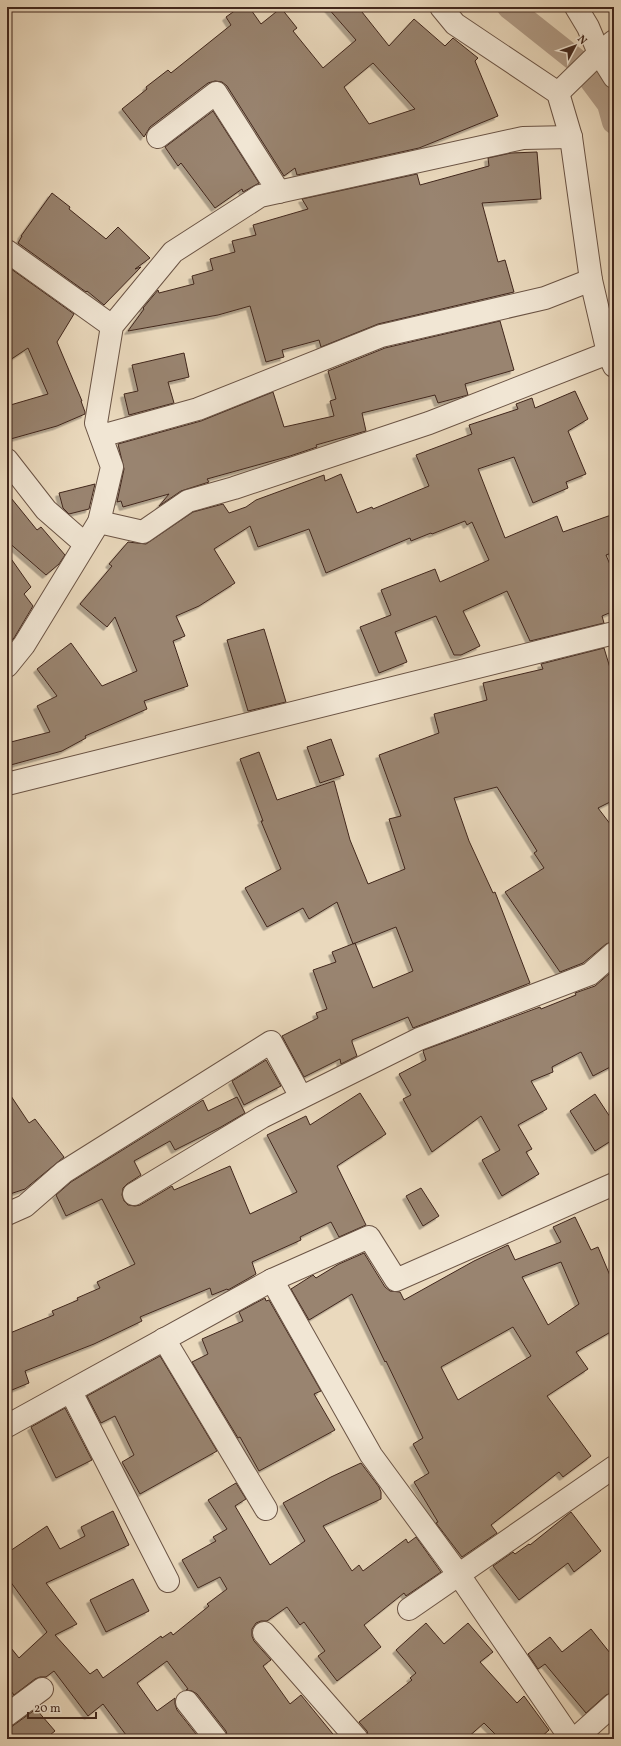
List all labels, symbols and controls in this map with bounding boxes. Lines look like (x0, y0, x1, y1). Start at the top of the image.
north arrow (555, 26, 595, 66)
text: N (573, 32, 590, 48)
scale bar (28, 1694, 96, 1720)
text: 20 m (34, 1701, 61, 1717)

